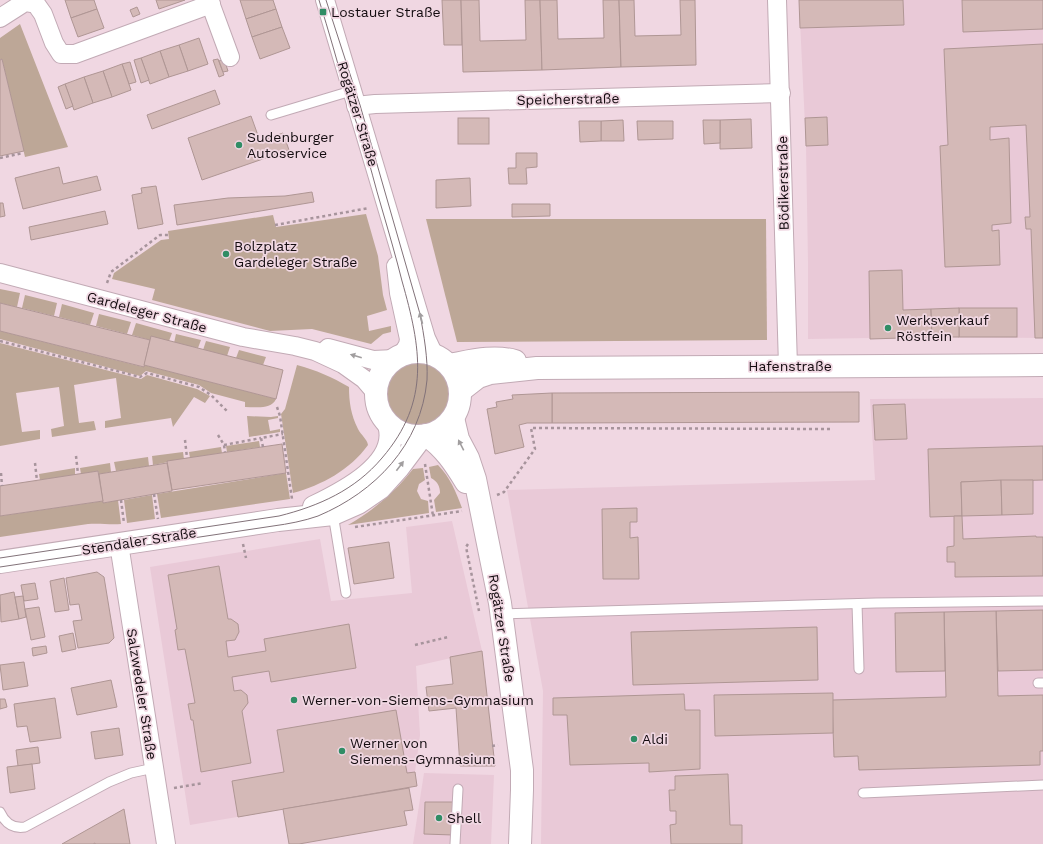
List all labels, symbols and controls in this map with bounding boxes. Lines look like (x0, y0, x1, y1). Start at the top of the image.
place label: Lostauer Straße (331, 4, 441, 20)
marker: Lostauer Straße (318, 7, 328, 17)
street label: Rogätzer Straße (334, 60, 382, 168)
street label: Speicherstraße (516, 90, 620, 108)
place label: Sudenburger Autoservice (247, 129, 334, 161)
street label: Bödikerstraße (774, 136, 792, 230)
marker: Sudenburger Autoservice (234, 140, 244, 150)
place label: Bolzplatz Gardeleger Straße (234, 238, 357, 270)
marker: Bolzplatz Gardeleger Straße (221, 249, 231, 259)
street label: Gardeleger Straße (85, 288, 209, 336)
one-way arrow (417, 312, 423, 324)
place label: Werksverkauf Röstfein (896, 312, 989, 344)
marker: Werksverkauf Röstfein (883, 323, 893, 333)
one-way arrow (350, 353, 362, 359)
street label: Hafenstraße (748, 358, 832, 374)
one-way arrow (458, 439, 464, 451)
one-way arrow (395, 461, 404, 472)
street label: Stendaler Straße (81, 524, 197, 558)
street label: Rogätzer Straße (486, 573, 518, 683)
street label: Salzwedeler Straße (124, 627, 160, 761)
place label: Werner-von-Siemens-Gymnasium (302, 692, 534, 708)
marker: Werner-von-Siemens-Gymnasium (289, 695, 299, 705)
place label: Aldi (642, 731, 668, 747)
marker: Aldi (629, 734, 639, 744)
place label: Werner von Siemens-Gymnasium (350, 735, 496, 767)
marker: Werner von Siemens-Gymnasium (337, 746, 347, 756)
place label: Shell (447, 810, 482, 826)
marker: Shell (434, 813, 444, 823)

